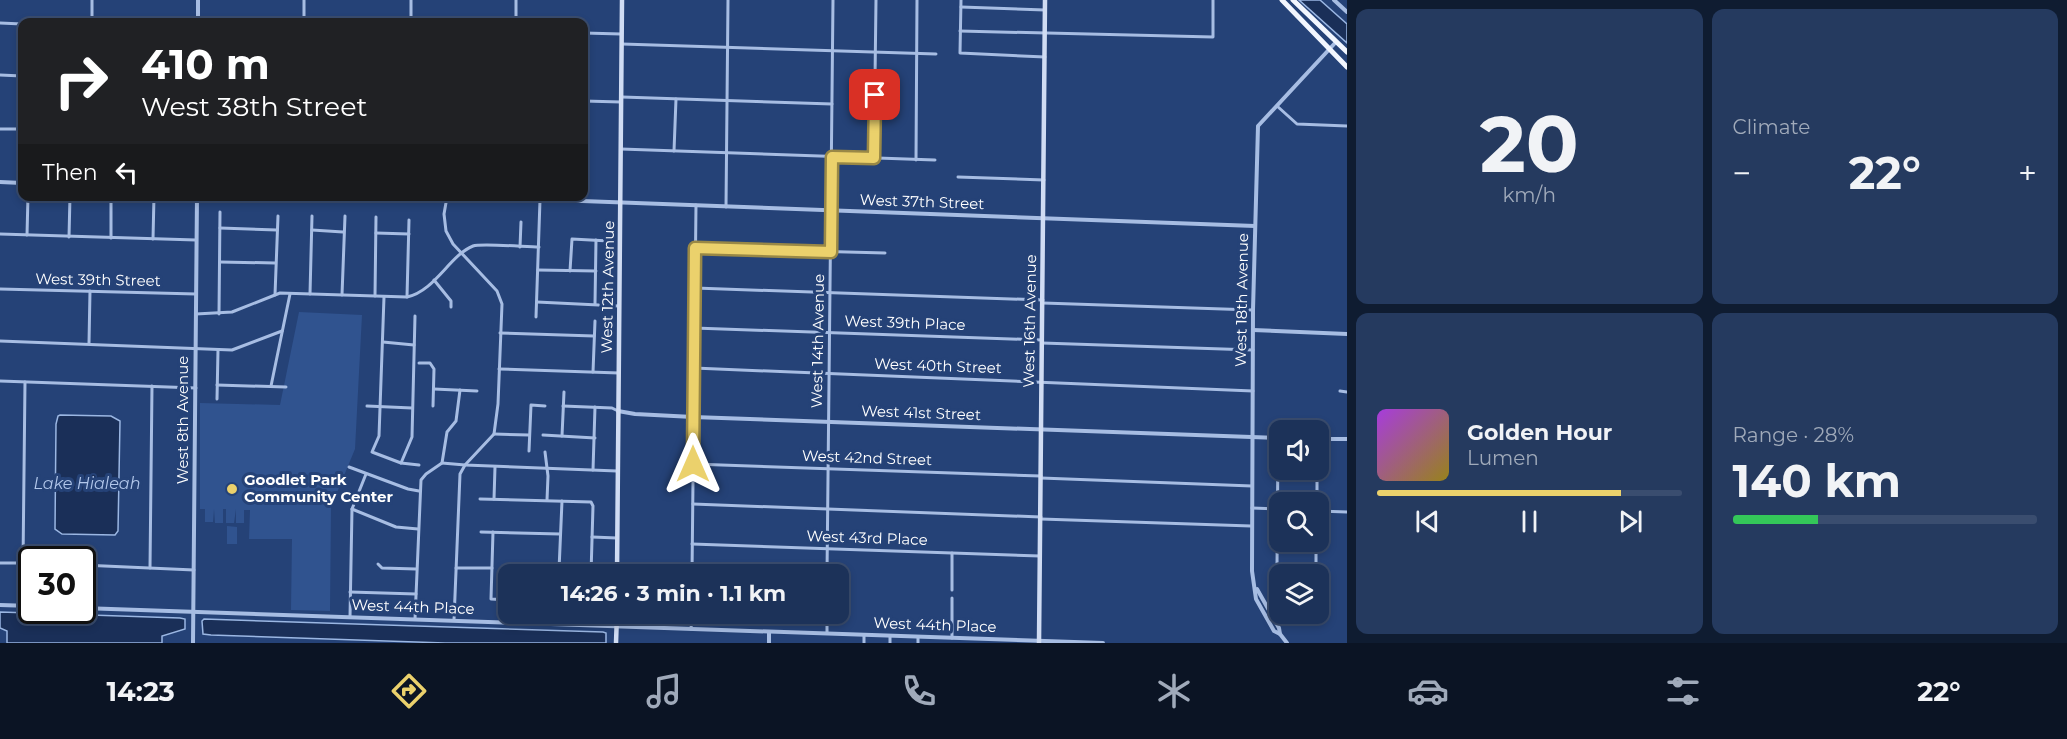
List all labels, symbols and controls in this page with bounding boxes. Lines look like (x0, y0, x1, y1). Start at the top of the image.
text: 410 m (141, 38, 270, 90)
icon: right (42, 42, 120, 120)
pin (849, 69, 900, 120)
icon: arrive (858, 78, 891, 111)
text: West 38th Street (141, 90, 367, 123)
text: 20 (1480, 96, 1579, 192)
text: Climate (1733, 115, 1810, 139)
text: 22° (1849, 145, 1921, 200)
text: − (1733, 153, 1751, 193)
text: + (2018, 153, 2037, 193)
icon: left (110, 156, 143, 189)
text: Then (42, 159, 98, 186)
text: km/h (1503, 183, 1556, 207)
street label: West 37th Street (859, 190, 985, 213)
street label: West 12th Avenue (597, 220, 618, 354)
street label: West 18th Avenue (1231, 233, 1252, 367)
street label: West 16th Avenue (1019, 254, 1040, 388)
street label: West 39th Street (35, 269, 161, 290)
street label: West 14th Avenue (807, 274, 828, 408)
street label: West 39th Place (844, 311, 966, 334)
street label: West 40th Street (874, 354, 1002, 377)
street label: West 8th Avenue (173, 356, 192, 484)
street label: West 41st Street (861, 401, 981, 424)
text: Golden Hour (1467, 419, 1612, 446)
map controls (1269, 420, 1329, 624)
button: sound (1269, 420, 1329, 480)
text: Range · 28% (1733, 423, 1854, 447)
position arrow (661, 432, 725, 496)
street label: West 42nd Street (802, 446, 932, 469)
text: Lumen (1467, 446, 1539, 470)
text: 140 km (1733, 453, 1901, 508)
place label: Goodlet Park Community Center (244, 470, 394, 506)
water label: Lake Hialeah (34, 474, 140, 493)
marker: Goodlet Park Community Center (225, 482, 239, 496)
button: search (1269, 492, 1329, 552)
icon: previous (1411, 505, 1444, 538)
icon: pause (1513, 505, 1546, 538)
icon: next (1614, 505, 1647, 538)
street label: West 43rd Place (806, 526, 928, 549)
speed limit sign: 30 (18, 546, 96, 624)
button: layers (1269, 564, 1329, 624)
text: 14:26 · 3 min · 1.1 km (561, 580, 786, 607)
street label: West 44th Place (351, 595, 475, 618)
street label: West 44th Place (873, 613, 997, 636)
icon: directions (388, 670, 430, 712)
icon: music (643, 670, 685, 712)
icon: phone (898, 670, 940, 712)
icon: climate (1153, 670, 1195, 712)
icon: car (1407, 670, 1449, 712)
icon: filters (1662, 670, 1704, 712)
text: 14:23 (106, 675, 175, 708)
text: 22° (1917, 675, 1960, 708)

